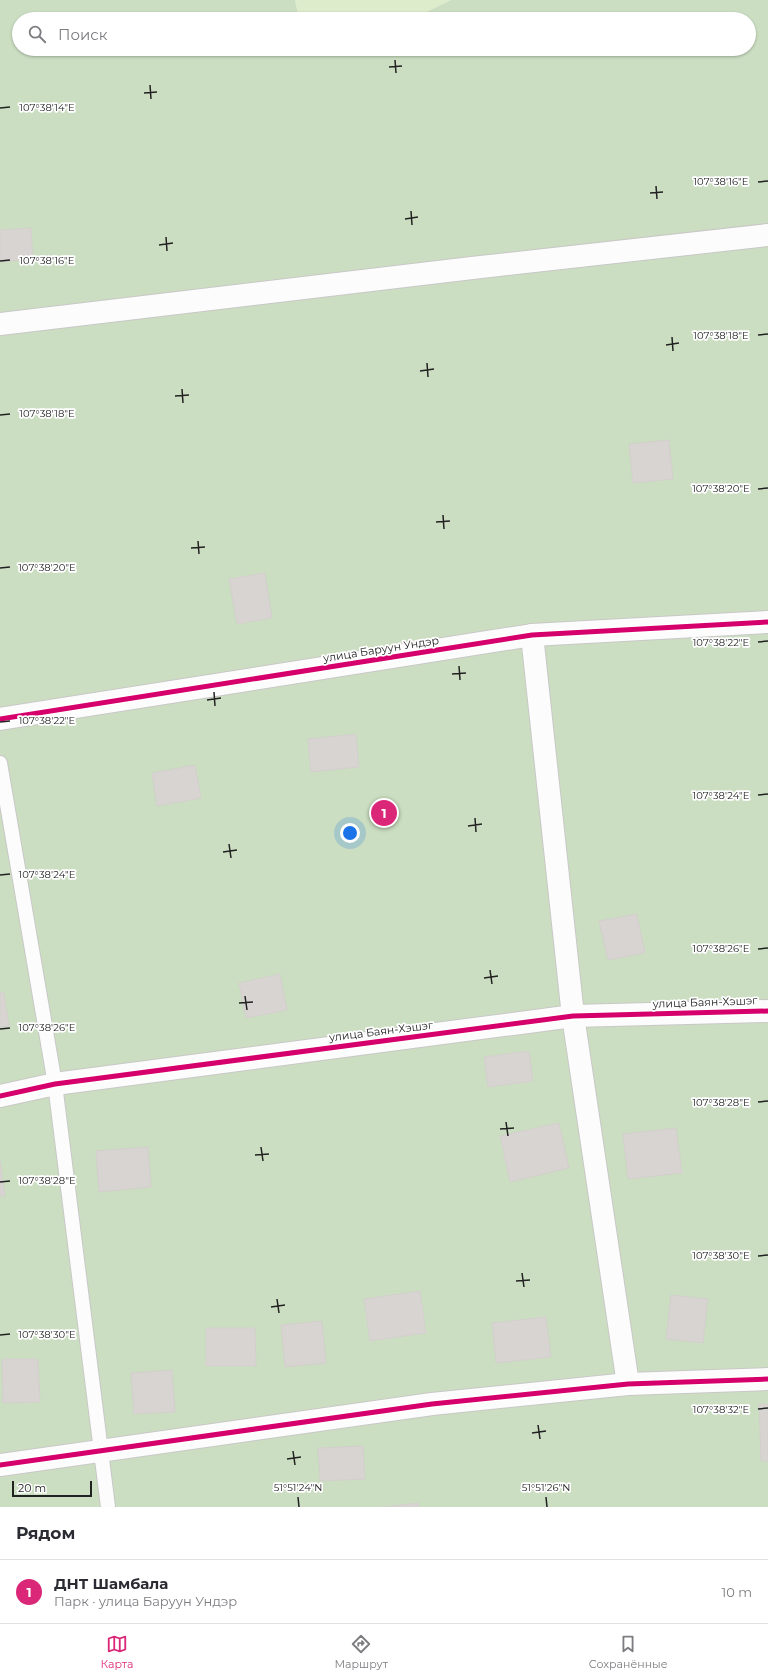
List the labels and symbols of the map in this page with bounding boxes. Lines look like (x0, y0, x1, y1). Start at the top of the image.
text: 107°38'14"E (19, 101, 75, 114)
text: 107°38'16"E (693, 175, 749, 188)
text: 107°38'16"E (19, 254, 75, 267)
text: 107°38'18"E (693, 329, 749, 342)
text: 107°38'18"E (19, 407, 75, 420)
text: 107°38'20"E (692, 482, 750, 495)
text: 107°38'20"E (18, 561, 76, 574)
street label: улица Баруун Ундэр (321, 633, 440, 665)
text: 107°38'22"E (693, 636, 750, 649)
text: 107°38'22"E (19, 714, 76, 727)
text: 107°38'24"E (693, 789, 750, 802)
pin: 1 (371, 798, 397, 828)
your location (340, 823, 360, 843)
text: 107°38'24"E (19, 868, 76, 881)
text: 107°38'26"E (693, 942, 750, 955)
street label: улица Баян-Хэшэг (651, 993, 758, 1011)
street label: улица Баян-Хэшэг (327, 1018, 435, 1044)
text: 107°38'26"E (19, 1021, 76, 1034)
text: 107°38'28"E (692, 1096, 750, 1109)
text: 107°38'28"E (18, 1174, 76, 1187)
text: 107°38'30"E (692, 1249, 750, 1262)
text: 107°38'30"E (18, 1328, 76, 1341)
text: 107°38'32"E (693, 1403, 749, 1416)
scale bar (12, 1479, 92, 1498)
text: 51°51'24"N (274, 1481, 322, 1494)
text: 51°51'26"N (522, 1481, 570, 1494)

